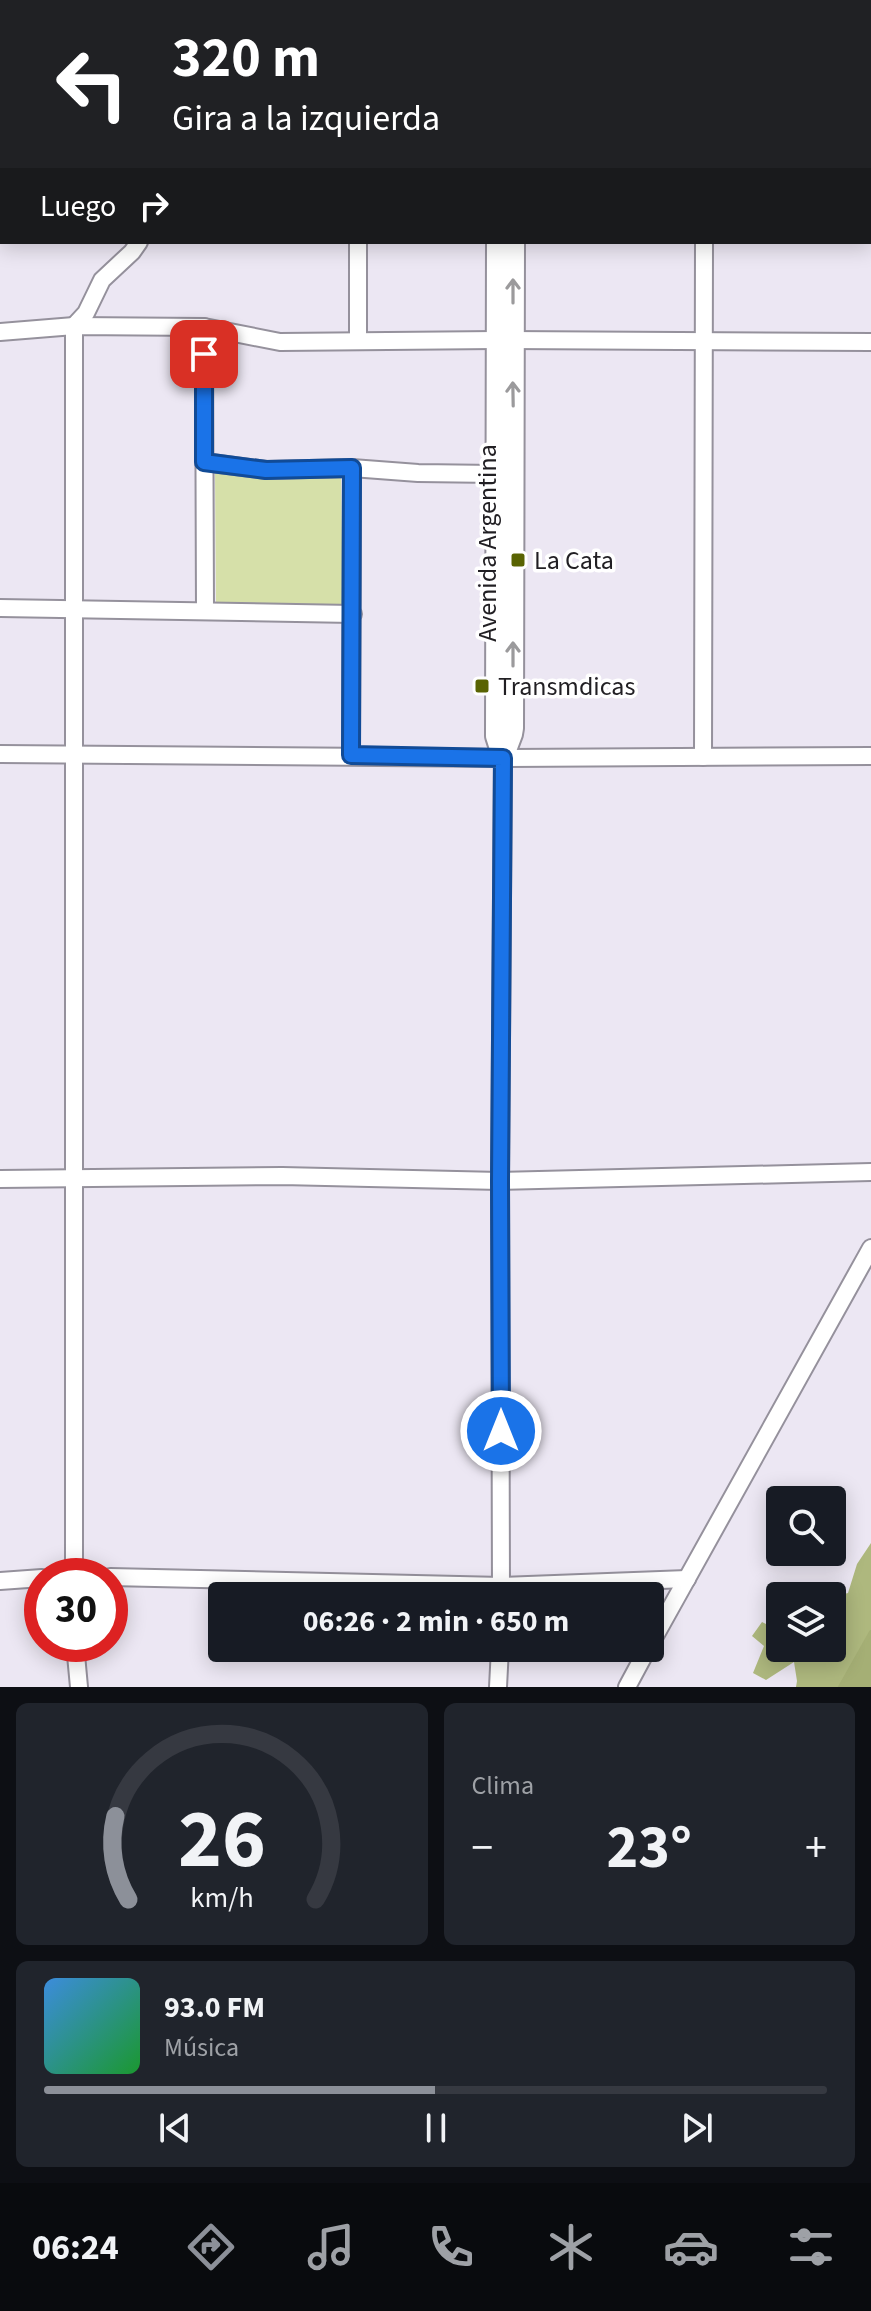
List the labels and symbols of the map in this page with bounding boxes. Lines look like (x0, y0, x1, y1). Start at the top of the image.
one-way arrow (505, 278, 521, 305)
pin (170, 320, 238, 388)
one-way arrow (505, 381, 521, 408)
street label: Avenida Argentina (469, 444, 506, 642)
place label: La Cata (534, 542, 614, 579)
marker: La Cata (509, 551, 527, 569)
one-way arrow (505, 641, 521, 668)
place label: Transmdicas (498, 668, 635, 705)
marker: Transmdicas (473, 677, 491, 695)
position arrow (459, 1389, 543, 1473)
speed limit sign: 30 (24, 1558, 128, 1662)

